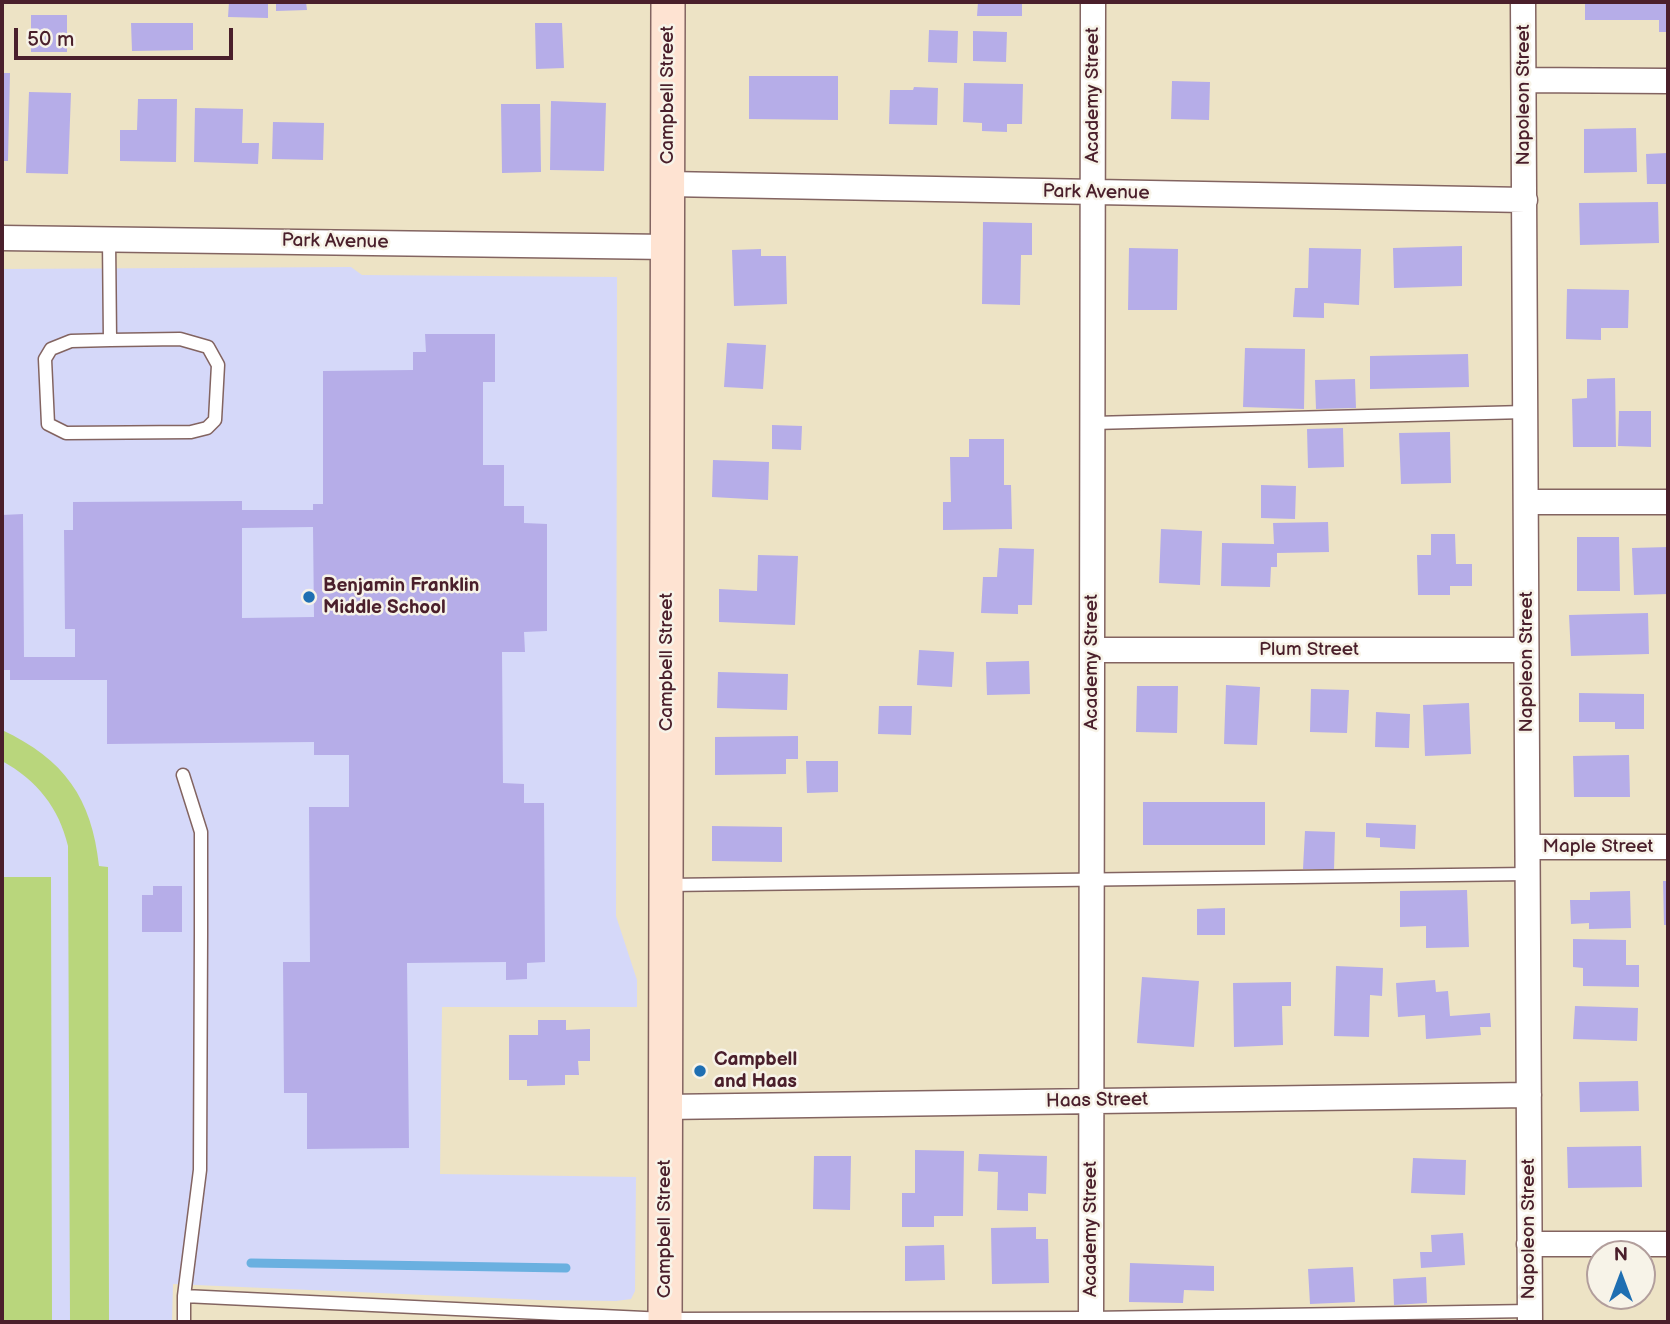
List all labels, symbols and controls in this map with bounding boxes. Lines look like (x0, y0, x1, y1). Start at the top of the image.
scale bar (18, 14, 236, 58)
street label: Napoleon Street (1513, 24, 1535, 166)
street label: Campbell Street (657, 26, 679, 164)
text: 50 m (27, 27, 74, 52)
street label: Academy Street (1082, 27, 1104, 163)
street label: Park Avenue (1042, 181, 1150, 205)
street label: Park Avenue (281, 230, 389, 254)
place label: Benjamin Franklin Middle School (323, 575, 479, 619)
marker: Benjamin Franklin Middle School (301, 589, 317, 605)
street label: Napoleon Street (1516, 591, 1538, 733)
street label: Campbell Street (656, 593, 678, 731)
street label: Academy Street (1081, 594, 1103, 730)
street label: Plum Street (1259, 639, 1359, 661)
street label: Maple Street (1543, 836, 1653, 858)
place label: Campbell and Haas (714, 1049, 797, 1093)
marker: Campbell and Haas (692, 1063, 708, 1079)
street label: Haas Street (1046, 1089, 1148, 1113)
street label: Napoleon Street (1518, 1158, 1540, 1300)
street label: Campbell Street (654, 1160, 676, 1298)
street label: Academy Street (1080, 1161, 1102, 1297)
north arrow (1586, 1240, 1656, 1310)
text: N (1614, 1244, 1628, 1267)

